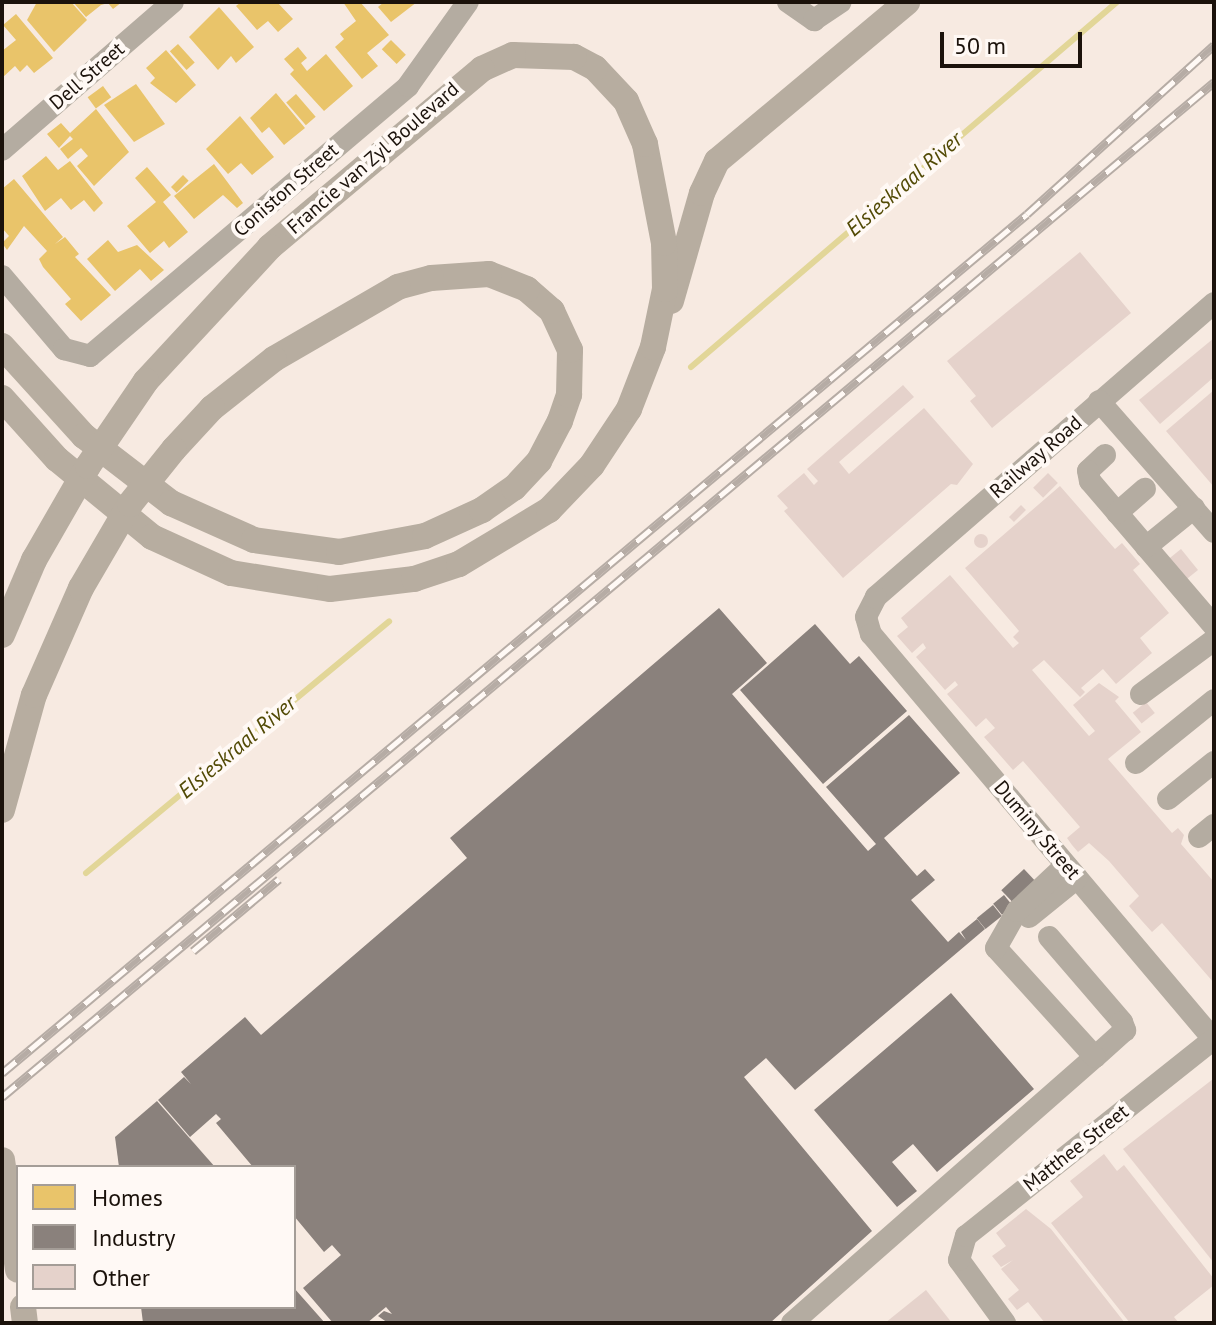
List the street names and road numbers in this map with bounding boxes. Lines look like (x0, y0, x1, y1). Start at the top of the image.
street label: Dell Street (45, 37, 129, 115)
street label: Francie van Zyl Boulevard (282, 77, 464, 239)
street label: Coniston Street (229, 138, 343, 242)
street label: Railway Road (985, 410, 1087, 504)
street label: Duminy Street (989, 776, 1085, 884)
street label: Matthee Street (1019, 1100, 1133, 1196)

